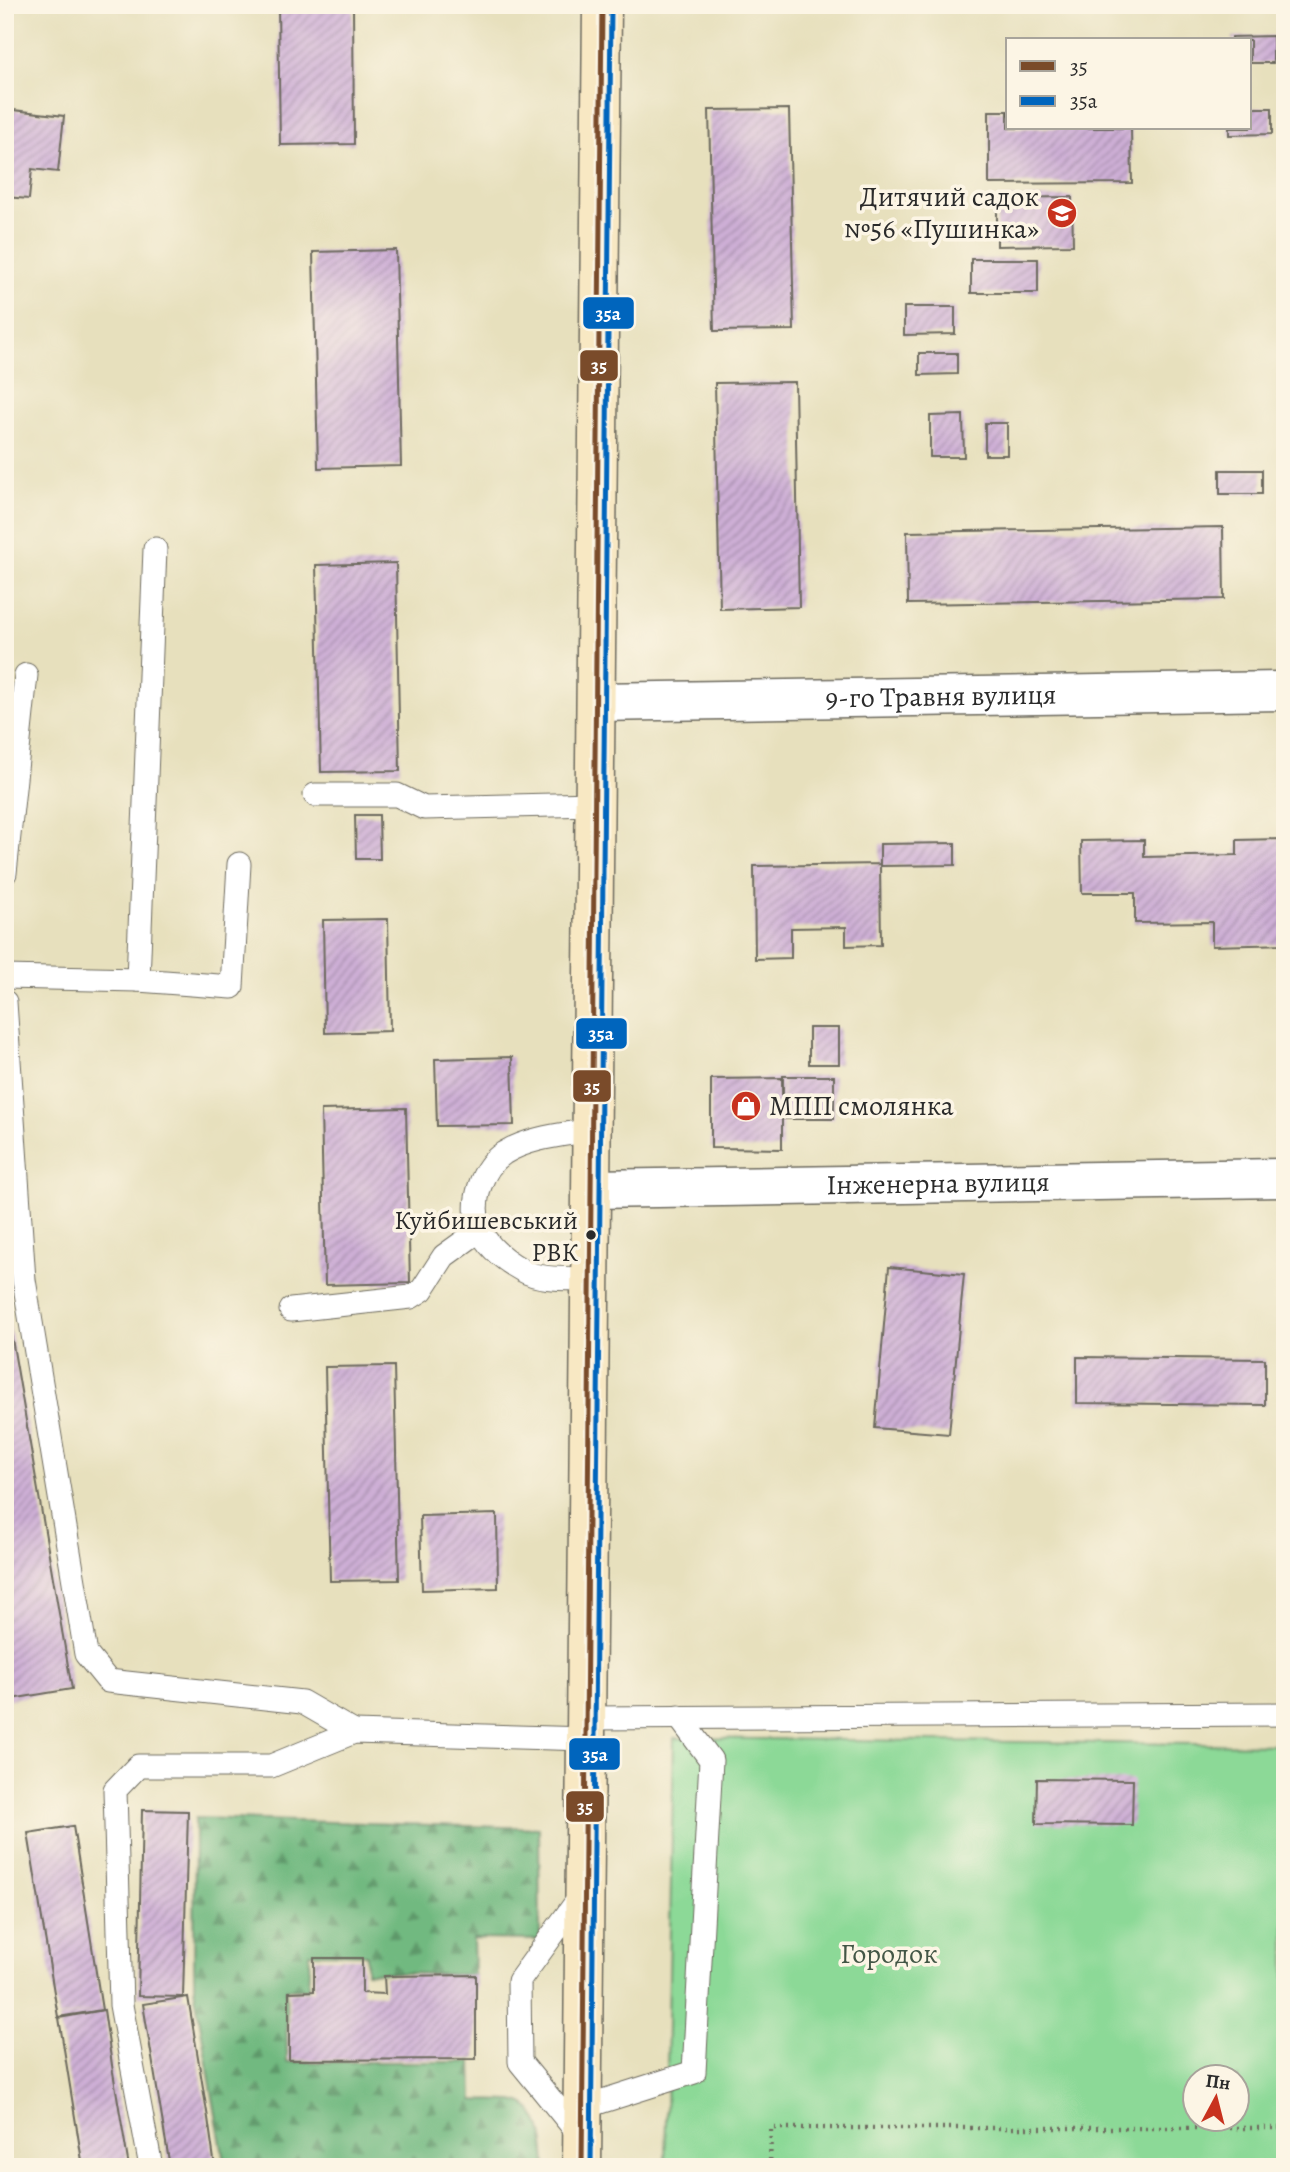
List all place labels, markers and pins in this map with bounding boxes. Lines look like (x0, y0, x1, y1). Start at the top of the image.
place label: Дитячий садок №56 «Пушинка» (844, 178, 1039, 248)
school or university icon: Дитячий садок №56 «Пушинка» (1045, 196, 1079, 230)
place label: МПП смолянка (769, 1087, 954, 1125)
shop icon: МПП смолянка (729, 1089, 763, 1123)
place label: Куйбишевський РВК (394, 1203, 578, 1270)
marker: Куйбишевський РВК (584, 1228, 598, 1242)

